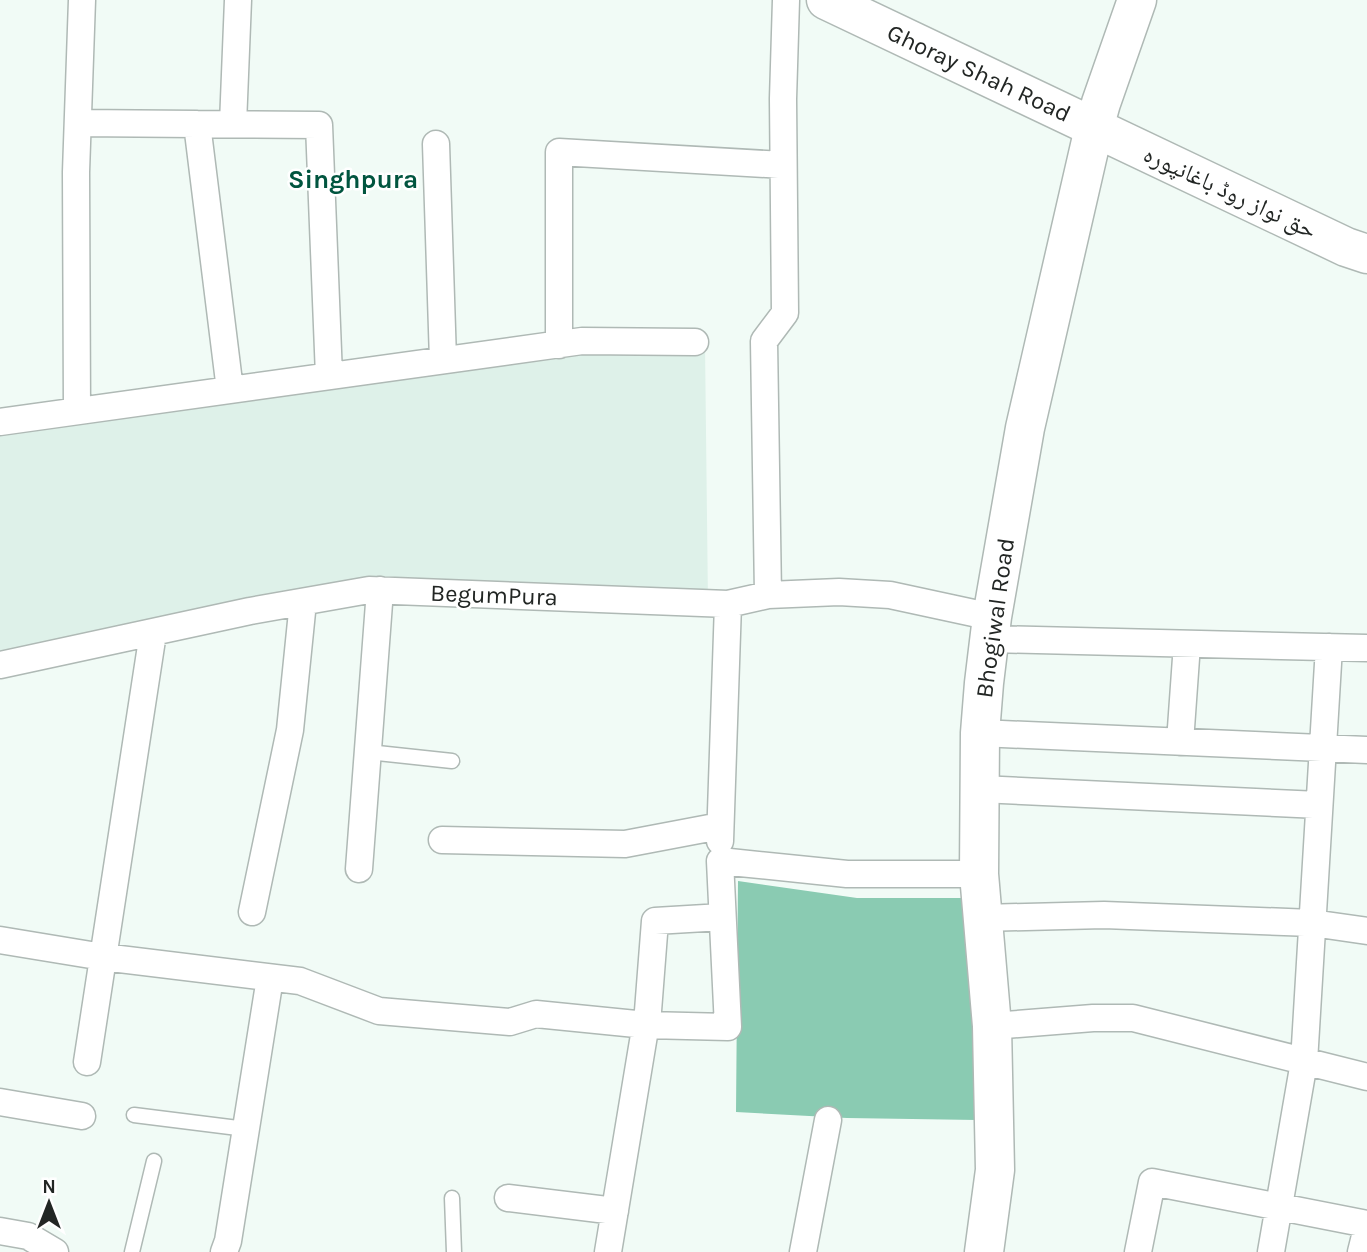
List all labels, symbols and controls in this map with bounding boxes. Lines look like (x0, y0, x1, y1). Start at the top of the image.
street label: Ghoray Shah Road (883, 18, 1075, 128)
street label: حق نواز روڈ باغانپورہ (1139, 140, 1321, 244)
district label: Singhpura (288, 164, 418, 195)
street label: Bhogiwal Road (970, 536, 1020, 700)
street label: BegumPura (430, 579, 558, 611)
north arrow (14, 1168, 84, 1238)
text: N (42, 1176, 56, 1198)

